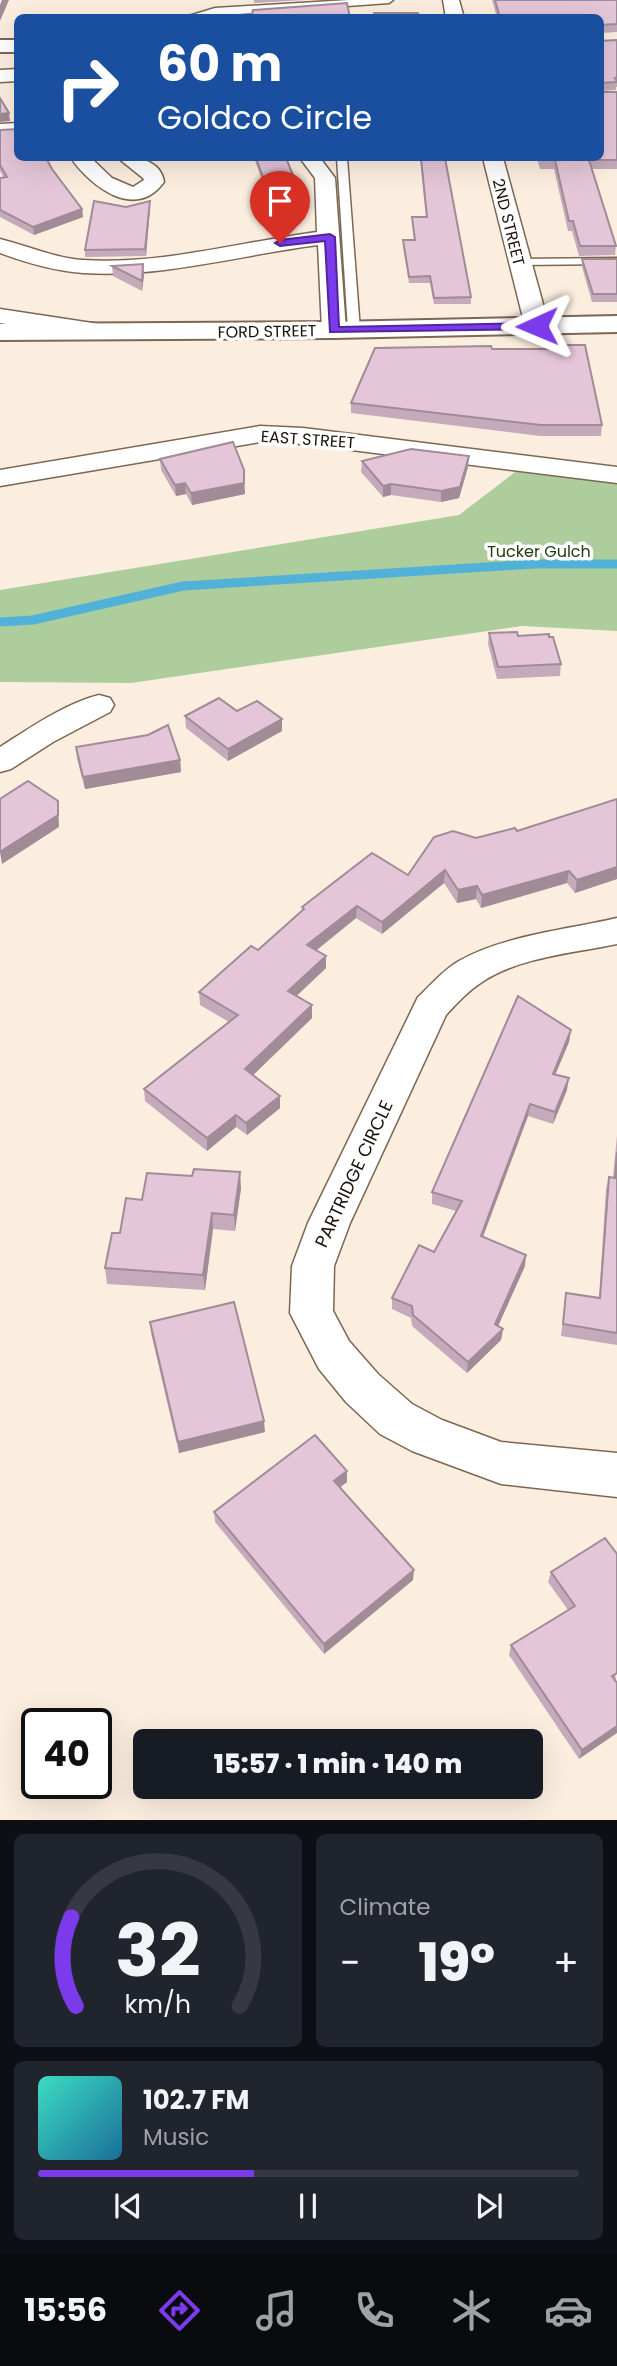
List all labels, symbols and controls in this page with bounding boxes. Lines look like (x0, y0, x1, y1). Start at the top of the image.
text: 60 m (157, 30, 282, 98)
icon: right (42, 42, 133, 133)
text: Goldco Circle (157, 95, 372, 140)
pin (250, 171, 310, 243)
street label: 2ND STREET (487, 176, 531, 268)
icon: arrive (261, 182, 299, 220)
position arrow (500, 289, 574, 363)
street label: FORD STREET (217, 319, 317, 344)
street label: EAST STREET (260, 425, 356, 454)
park label: Tucker Gulch (487, 540, 591, 563)
street label: PARTRIDGE CIRCLE (309, 1096, 399, 1251)
speed limit sign: 40 (21, 1708, 112, 1799)
text: 15:57 · 1 min · 140 m (214, 1746, 462, 1782)
text: Climate (340, 1891, 430, 1923)
text: 32 (115, 1901, 201, 2002)
text: 19° (418, 1926, 495, 1999)
text: − (340, 1936, 360, 1989)
text: + (553, 1936, 579, 1989)
text: km/h (124, 1987, 191, 2022)
text: 102.7 FM (143, 2082, 249, 2118)
text: Music (143, 2121, 209, 2153)
icon: previous (109, 2187, 147, 2225)
icon: pause (289, 2187, 327, 2225)
icon: next (470, 2187, 508, 2225)
icon: directions (155, 2286, 204, 2335)
icon: music (252, 2286, 301, 2335)
icon: phone (350, 2286, 399, 2335)
icon: climate (447, 2286, 496, 2335)
icon: car (544, 2286, 593, 2335)
text: 15:56 (24, 2287, 107, 2332)

